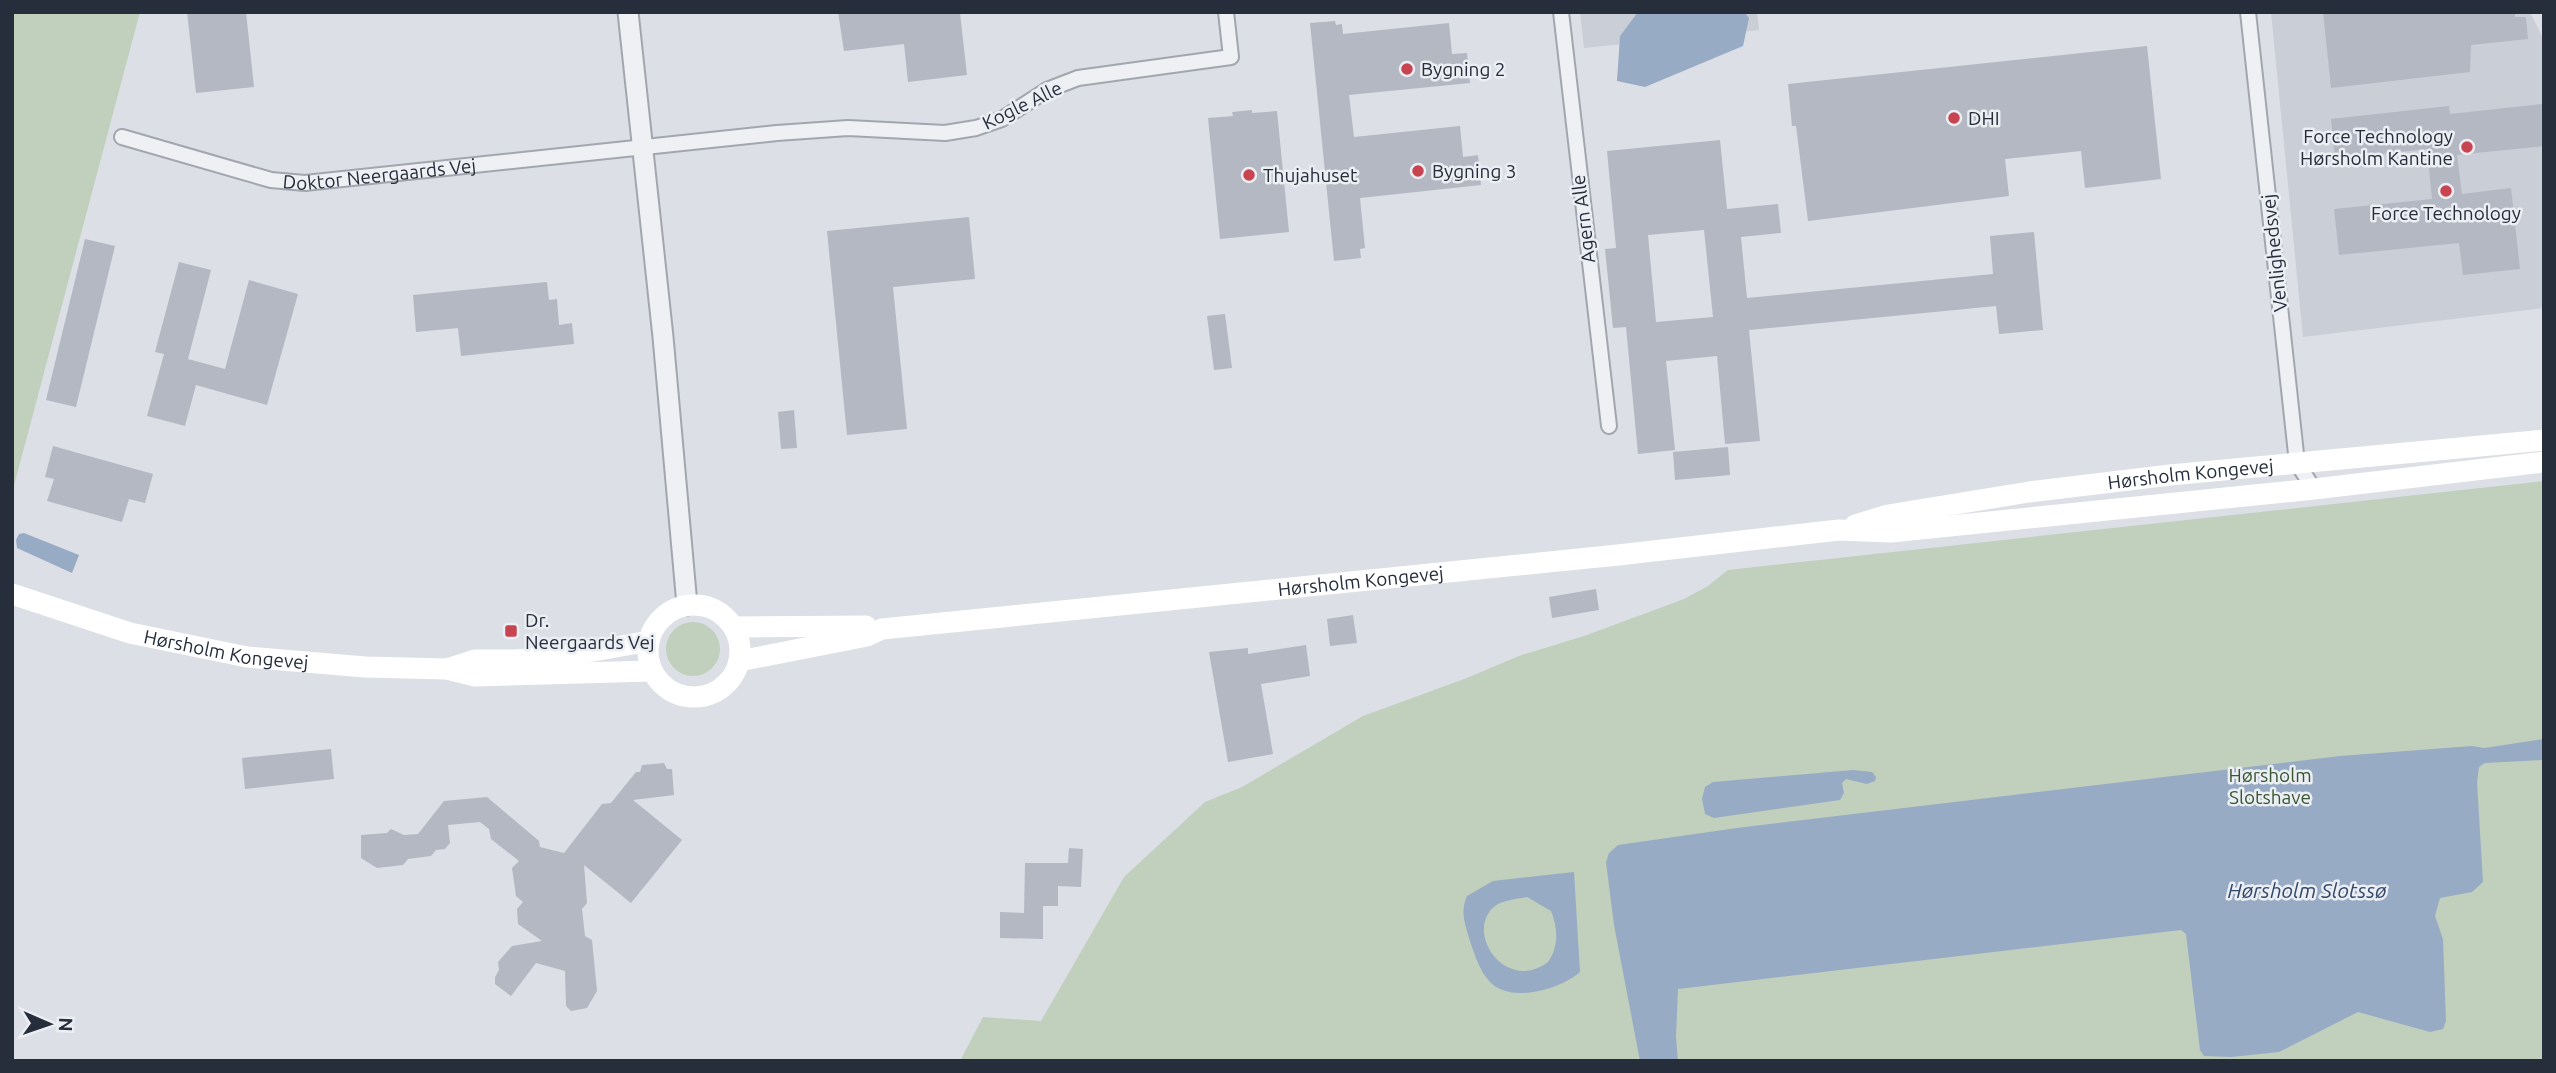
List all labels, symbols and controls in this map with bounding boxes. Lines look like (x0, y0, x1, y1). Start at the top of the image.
place label: Bygning 2 (1421, 58, 1505, 80)
marker: Bygning 2 (1399, 61, 1415, 77)
street label: Kogle Alle (979, 76, 1065, 134)
place label: DHI (1968, 107, 2000, 129)
marker: DHI (1946, 110, 1962, 126)
place label: Force Technology Hørsholm Kantine (2300, 125, 2453, 169)
marker: Force Technology Hørsholm Kantine (2459, 139, 2475, 155)
street label: Doktor Neergaards Vej (282, 154, 477, 194)
place label: Bygning 3 (1432, 160, 1516, 182)
marker: Bygning 3 (1410, 163, 1426, 179)
place label: Thujahuset (1263, 164, 1358, 186)
marker: Thujahuset (1241, 167, 1257, 183)
street label: Agern Alle (1567, 174, 1599, 264)
marker: Force Technology (2438, 183, 2454, 199)
street label: Venlighedsvej (2257, 193, 2291, 313)
place label: Force Technology (2371, 202, 2521, 224)
street label: Hørsholm Kongevej (2106, 454, 2275, 493)
street label: Hørsholm Kongevej (1277, 562, 1445, 600)
place label: Dr. Neergaards Vej (525, 609, 655, 653)
marker: Dr. Neergaards Vej (503, 623, 519, 639)
street label: Hørsholm Kongevej (142, 625, 309, 673)
park label: Hørsholm Slotshave (2228, 764, 2312, 808)
water label: Hørsholm Slotssø (2228, 878, 2387, 902)
north arrow (14, 989, 84, 1059)
text: N (55, 1017, 77, 1032)

